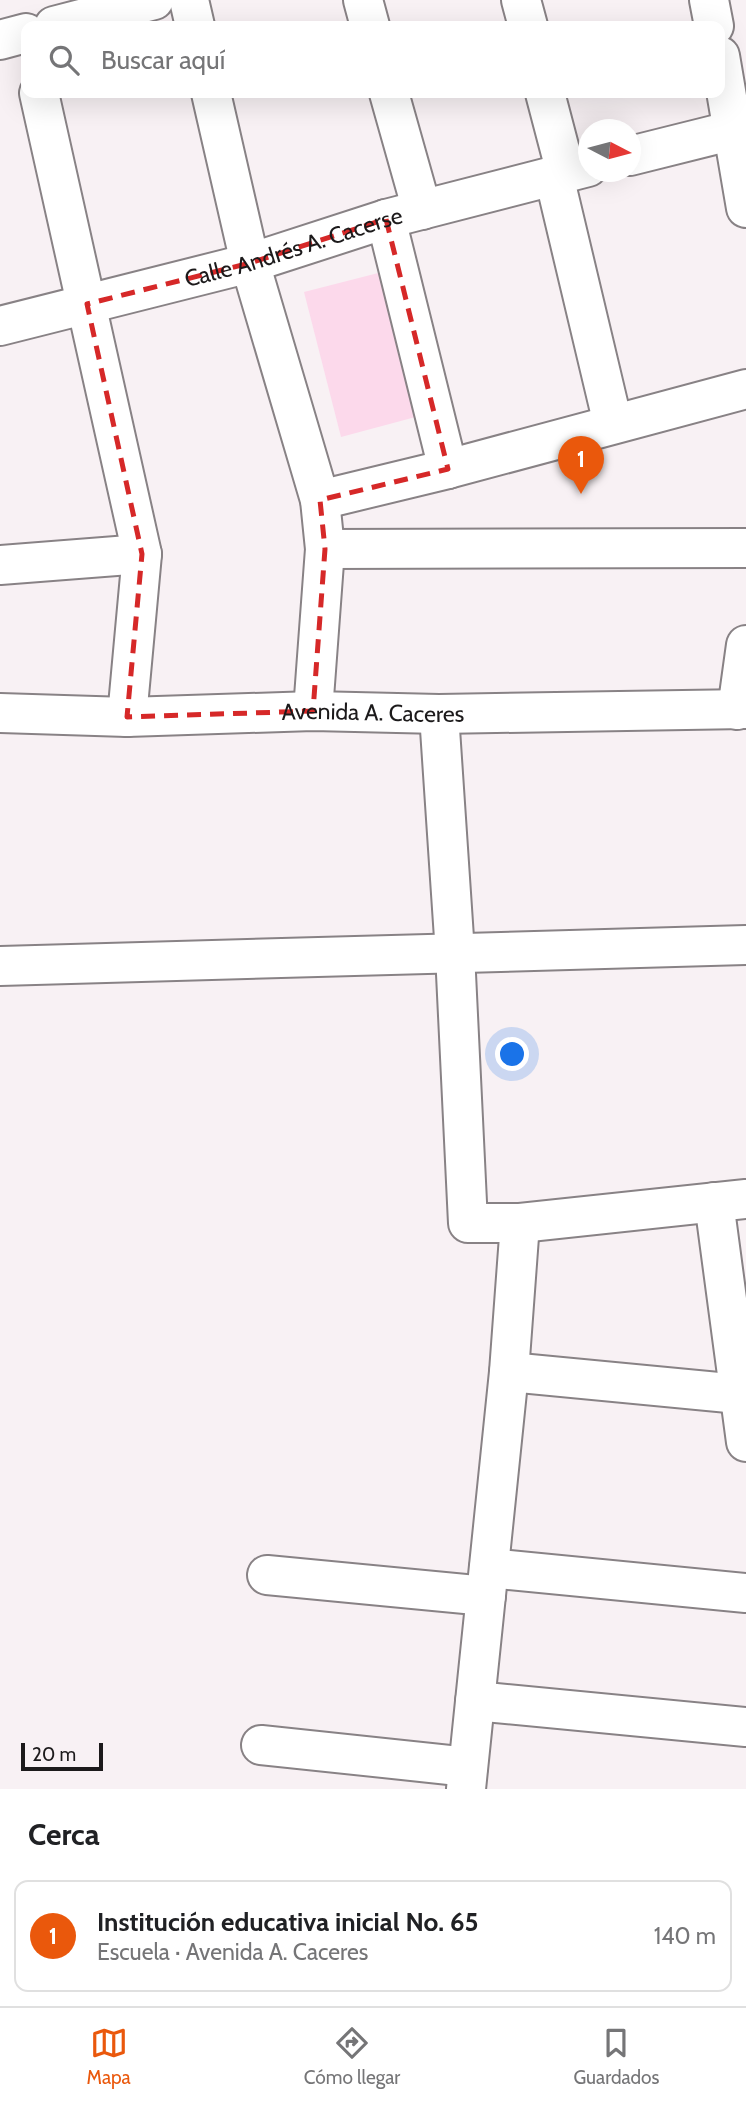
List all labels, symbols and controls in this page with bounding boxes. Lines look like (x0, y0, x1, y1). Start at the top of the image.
search box (21, 21, 725, 98)
icon: search (45, 41, 83, 79)
text: Buscar aquí (101, 44, 225, 76)
north arrow (578, 119, 641, 182)
street label: Calle Andrés A. Cacerse (182, 201, 406, 293)
pin: 1 (558, 436, 604, 494)
street label: Avenida A. Caceres (281, 697, 464, 728)
your location (495, 1037, 529, 1071)
scale bar (21, 1740, 103, 1772)
text: 20 m (32, 1743, 76, 1766)
text: Cerca (28, 1816, 100, 1853)
text: Institución educativa inicial No. 65 (97, 1906, 479, 1938)
text: 1 (49, 1922, 57, 1950)
text: 140 m (654, 1922, 716, 1950)
text: Escuela · Avenida A. Caceres (97, 1938, 368, 1966)
tab: Mapa (87, 2024, 131, 2089)
tab: Cómo llegar (304, 2024, 400, 2089)
tab: Guardados (573, 2024, 659, 2089)

